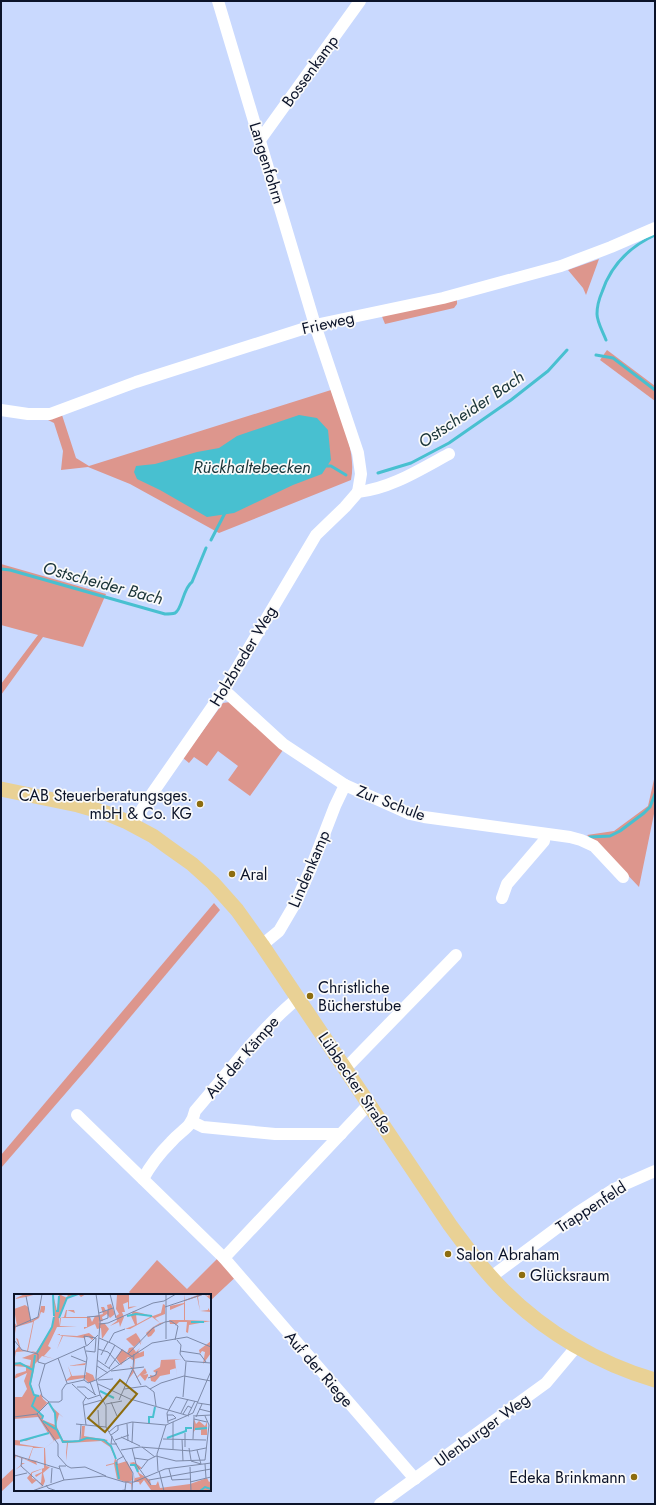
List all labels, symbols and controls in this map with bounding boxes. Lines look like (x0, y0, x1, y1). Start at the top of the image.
street label: Bossenkamp (276, 30, 344, 112)
street label: Langenfohrn (244, 119, 290, 207)
street label: Frieweg (299, 306, 357, 340)
water label: Ostscheider Bach (413, 365, 529, 453)
water label: Rückhaltebecken (193, 455, 311, 479)
water label: Ostscheider Bach (40, 555, 166, 611)
street label: Holzbreder Weg (204, 601, 282, 711)
street label: Zur Schule (353, 779, 429, 827)
place label: CAB Steuerberatungsges. mbH & Co. KG (19, 784, 192, 825)
marker: CAB Steuerberatungsges. mbH & Co. KG (195, 799, 205, 809)
street label: Lindenkamp (282, 827, 336, 911)
place label: Aral (240, 863, 267, 886)
marker: Aral (227, 869, 237, 879)
place label: Christliche Bücherstube (318, 976, 401, 1017)
marker: Christliche Bücherstube (305, 991, 315, 1001)
street label: Auf der Kämpe (200, 1011, 284, 1103)
street label: Lübbecker Straße (312, 1028, 398, 1138)
street label: Trappenfeld (551, 1176, 631, 1238)
place label: Salon Abraham (456, 1243, 560, 1266)
marker: Salon Abraham (443, 1249, 453, 1259)
place label: Glücksraum (530, 1264, 610, 1287)
marker: Glücksraum (517, 1270, 527, 1280)
inset map (14, 1294, 211, 1491)
street label: Auf der Riege (279, 1326, 359, 1412)
street label: Ulenburger Weg (430, 1388, 534, 1472)
place label: Edeka Brinkmann (509, 1466, 626, 1489)
marker: Edeka Brinkmann (629, 1472, 639, 1482)

